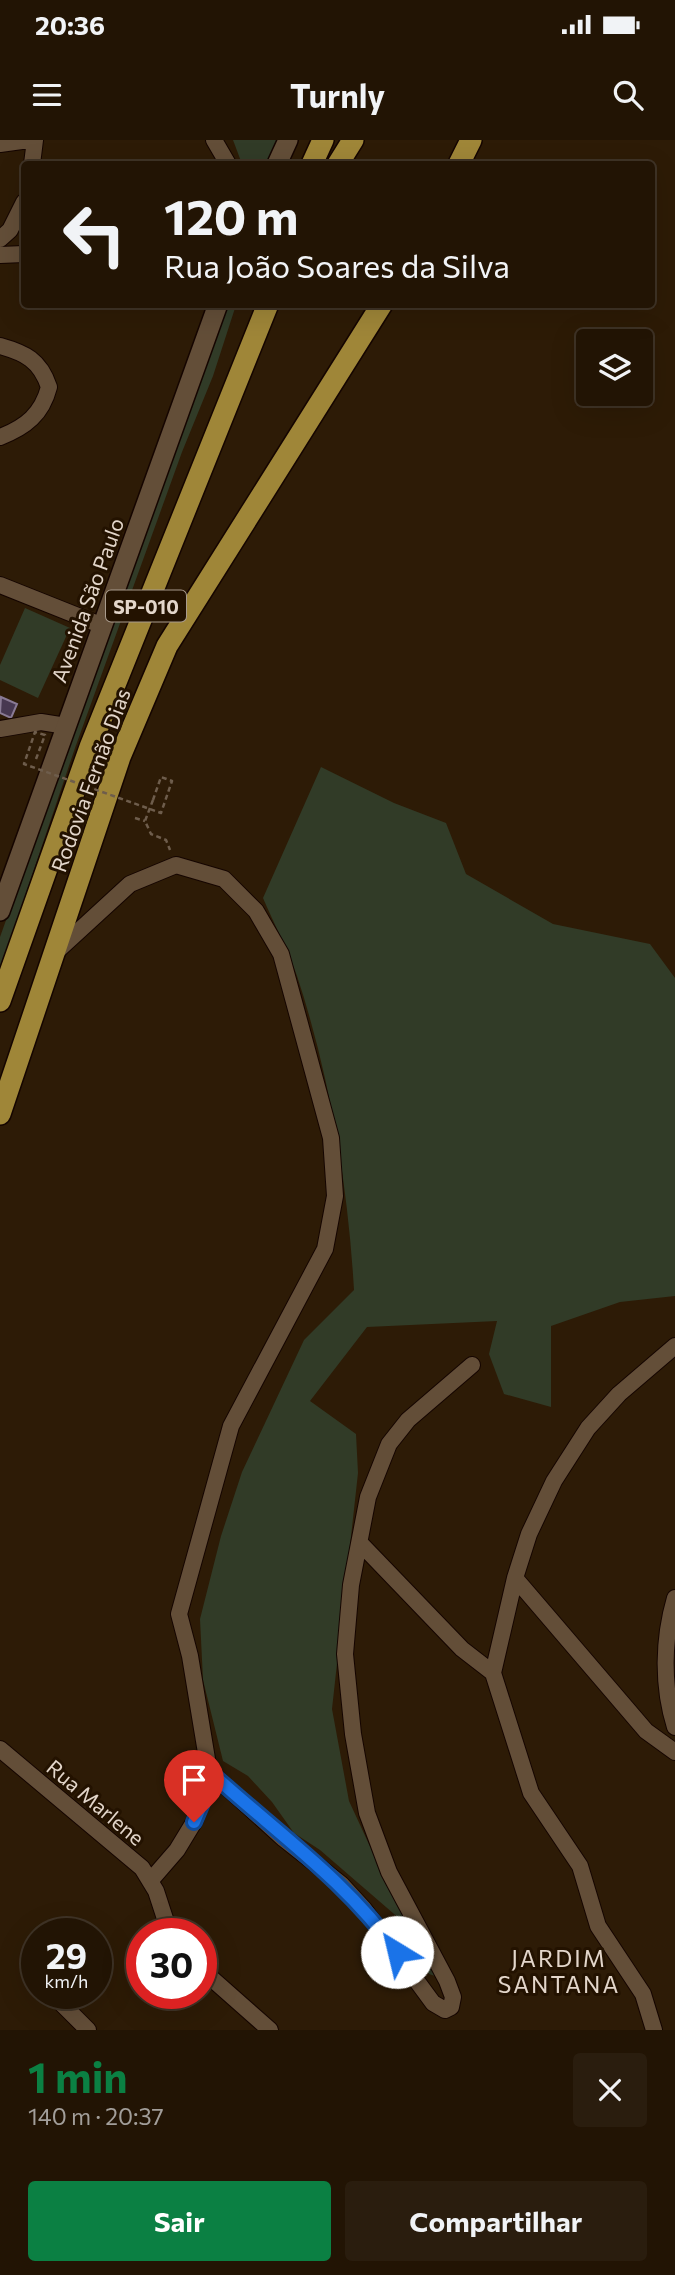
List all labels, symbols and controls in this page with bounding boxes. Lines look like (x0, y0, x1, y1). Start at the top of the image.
text: 20:36 (35, 9, 105, 40)
text: Turnly (290, 75, 385, 115)
icon: menu (28, 76, 66, 114)
icon: search (609, 76, 647, 114)
text: 120 m (164, 185, 298, 245)
icon: left (49, 189, 140, 280)
text: Rua João Soares da Silva (164, 245, 510, 285)
map controls (576, 329, 653, 406)
button: layers (576, 329, 653, 406)
street label: Avenida São Paulo (46, 514, 128, 686)
road number: SP-010 (106, 590, 186, 621)
street label: Rodovia Fernão Dias (45, 685, 135, 875)
pin (164, 1750, 224, 1822)
street label: Rua Marlene (42, 1754, 150, 1850)
icon: arrive (175, 1761, 213, 1799)
position arrow (360, 1915, 434, 1989)
speed limit sign: 30 (126, 1918, 217, 2009)
text: 29 (46, 1933, 87, 1976)
district label: JARDIM SANTANA (498, 1944, 620, 1998)
text: km/h (45, 1970, 88, 1992)
text: 1 min (28, 2050, 128, 2102)
button: close (573, 2053, 647, 2127)
text: 140 m · 20:37 (28, 2102, 164, 2130)
button: Sair (28, 2181, 331, 2261)
button: Compartilhar (345, 2181, 647, 2261)

